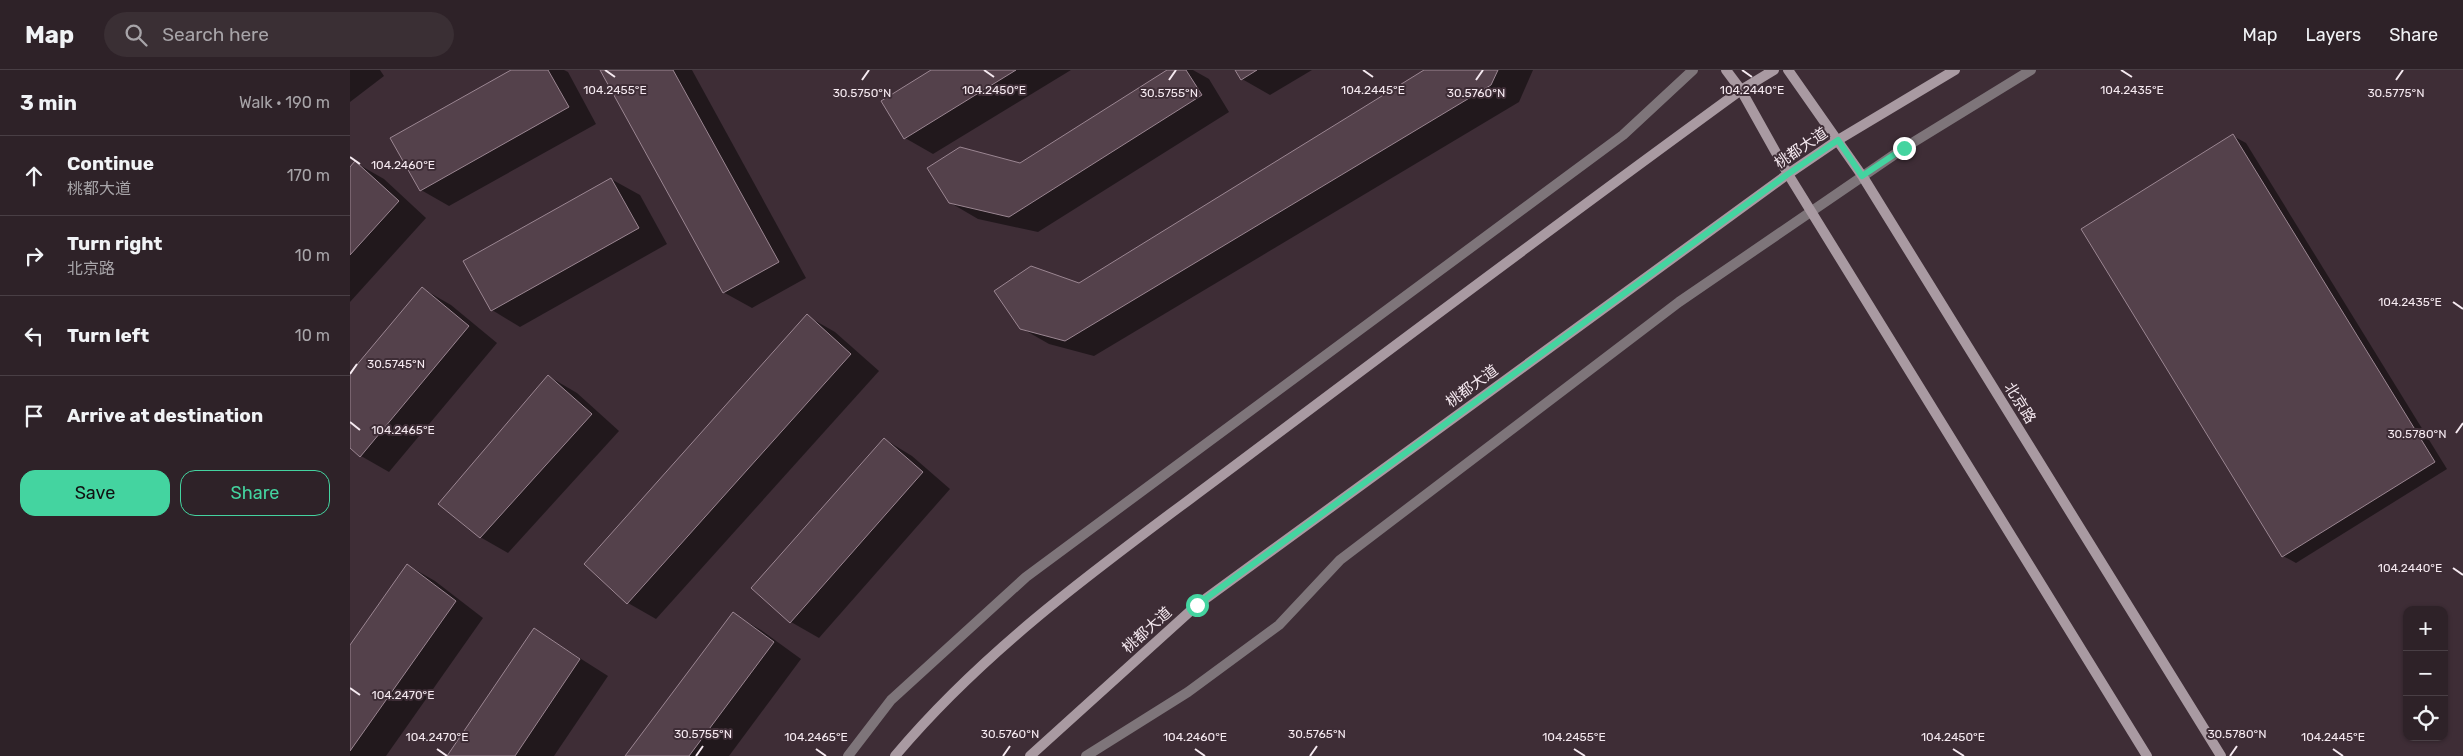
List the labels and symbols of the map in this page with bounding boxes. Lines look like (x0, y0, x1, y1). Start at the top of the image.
text: 104.2455°E (583, 83, 647, 97)
text: 104.2450°E (962, 83, 1026, 97)
text: 104.2445°E (1341, 83, 1405, 97)
text: 104.2440°E (1720, 83, 1784, 97)
text: 104.2435°E (2100, 83, 2164, 97)
text: 30.5750°N (833, 86, 891, 100)
text: 30.5755°N (1140, 86, 1198, 100)
text: 30.5760°N (1447, 86, 1505, 100)
text: 30.5775°N (2367, 86, 2425, 100)
street label: 桃都大道 (1771, 124, 1831, 172)
route end (1893, 137, 1916, 160)
text: 104.2460°E (371, 158, 435, 172)
text: 104.2435°E (2378, 295, 2442, 309)
text: 30.5745°N (367, 357, 425, 371)
street label: 桃都大道 (1442, 361, 1502, 411)
street label: 北京路 (2000, 379, 2040, 427)
text: 104.2465°E (371, 423, 435, 437)
text: 30.5780°N (2387, 427, 2447, 441)
text: 104.2440°E (2378, 561, 2442, 575)
route start (1186, 594, 1209, 617)
street label: 桃都大道 (1119, 603, 1175, 657)
text: 104.2470°E (372, 688, 434, 702)
text: 30.5755°N (674, 727, 732, 741)
text: 30.5760°N (981, 727, 1039, 741)
text: 30.5765°N (1288, 727, 1346, 741)
text: 30.5780°N (2207, 727, 2267, 741)
text: 104.2470°E (406, 730, 468, 744)
text: 104.2465°E (784, 730, 848, 744)
text: 104.2460°E (1163, 730, 1227, 744)
text: 104.2455°E (1542, 730, 1606, 744)
text: 104.2450°E (1921, 730, 1985, 744)
text: 104.2445°E (2301, 730, 2365, 744)

